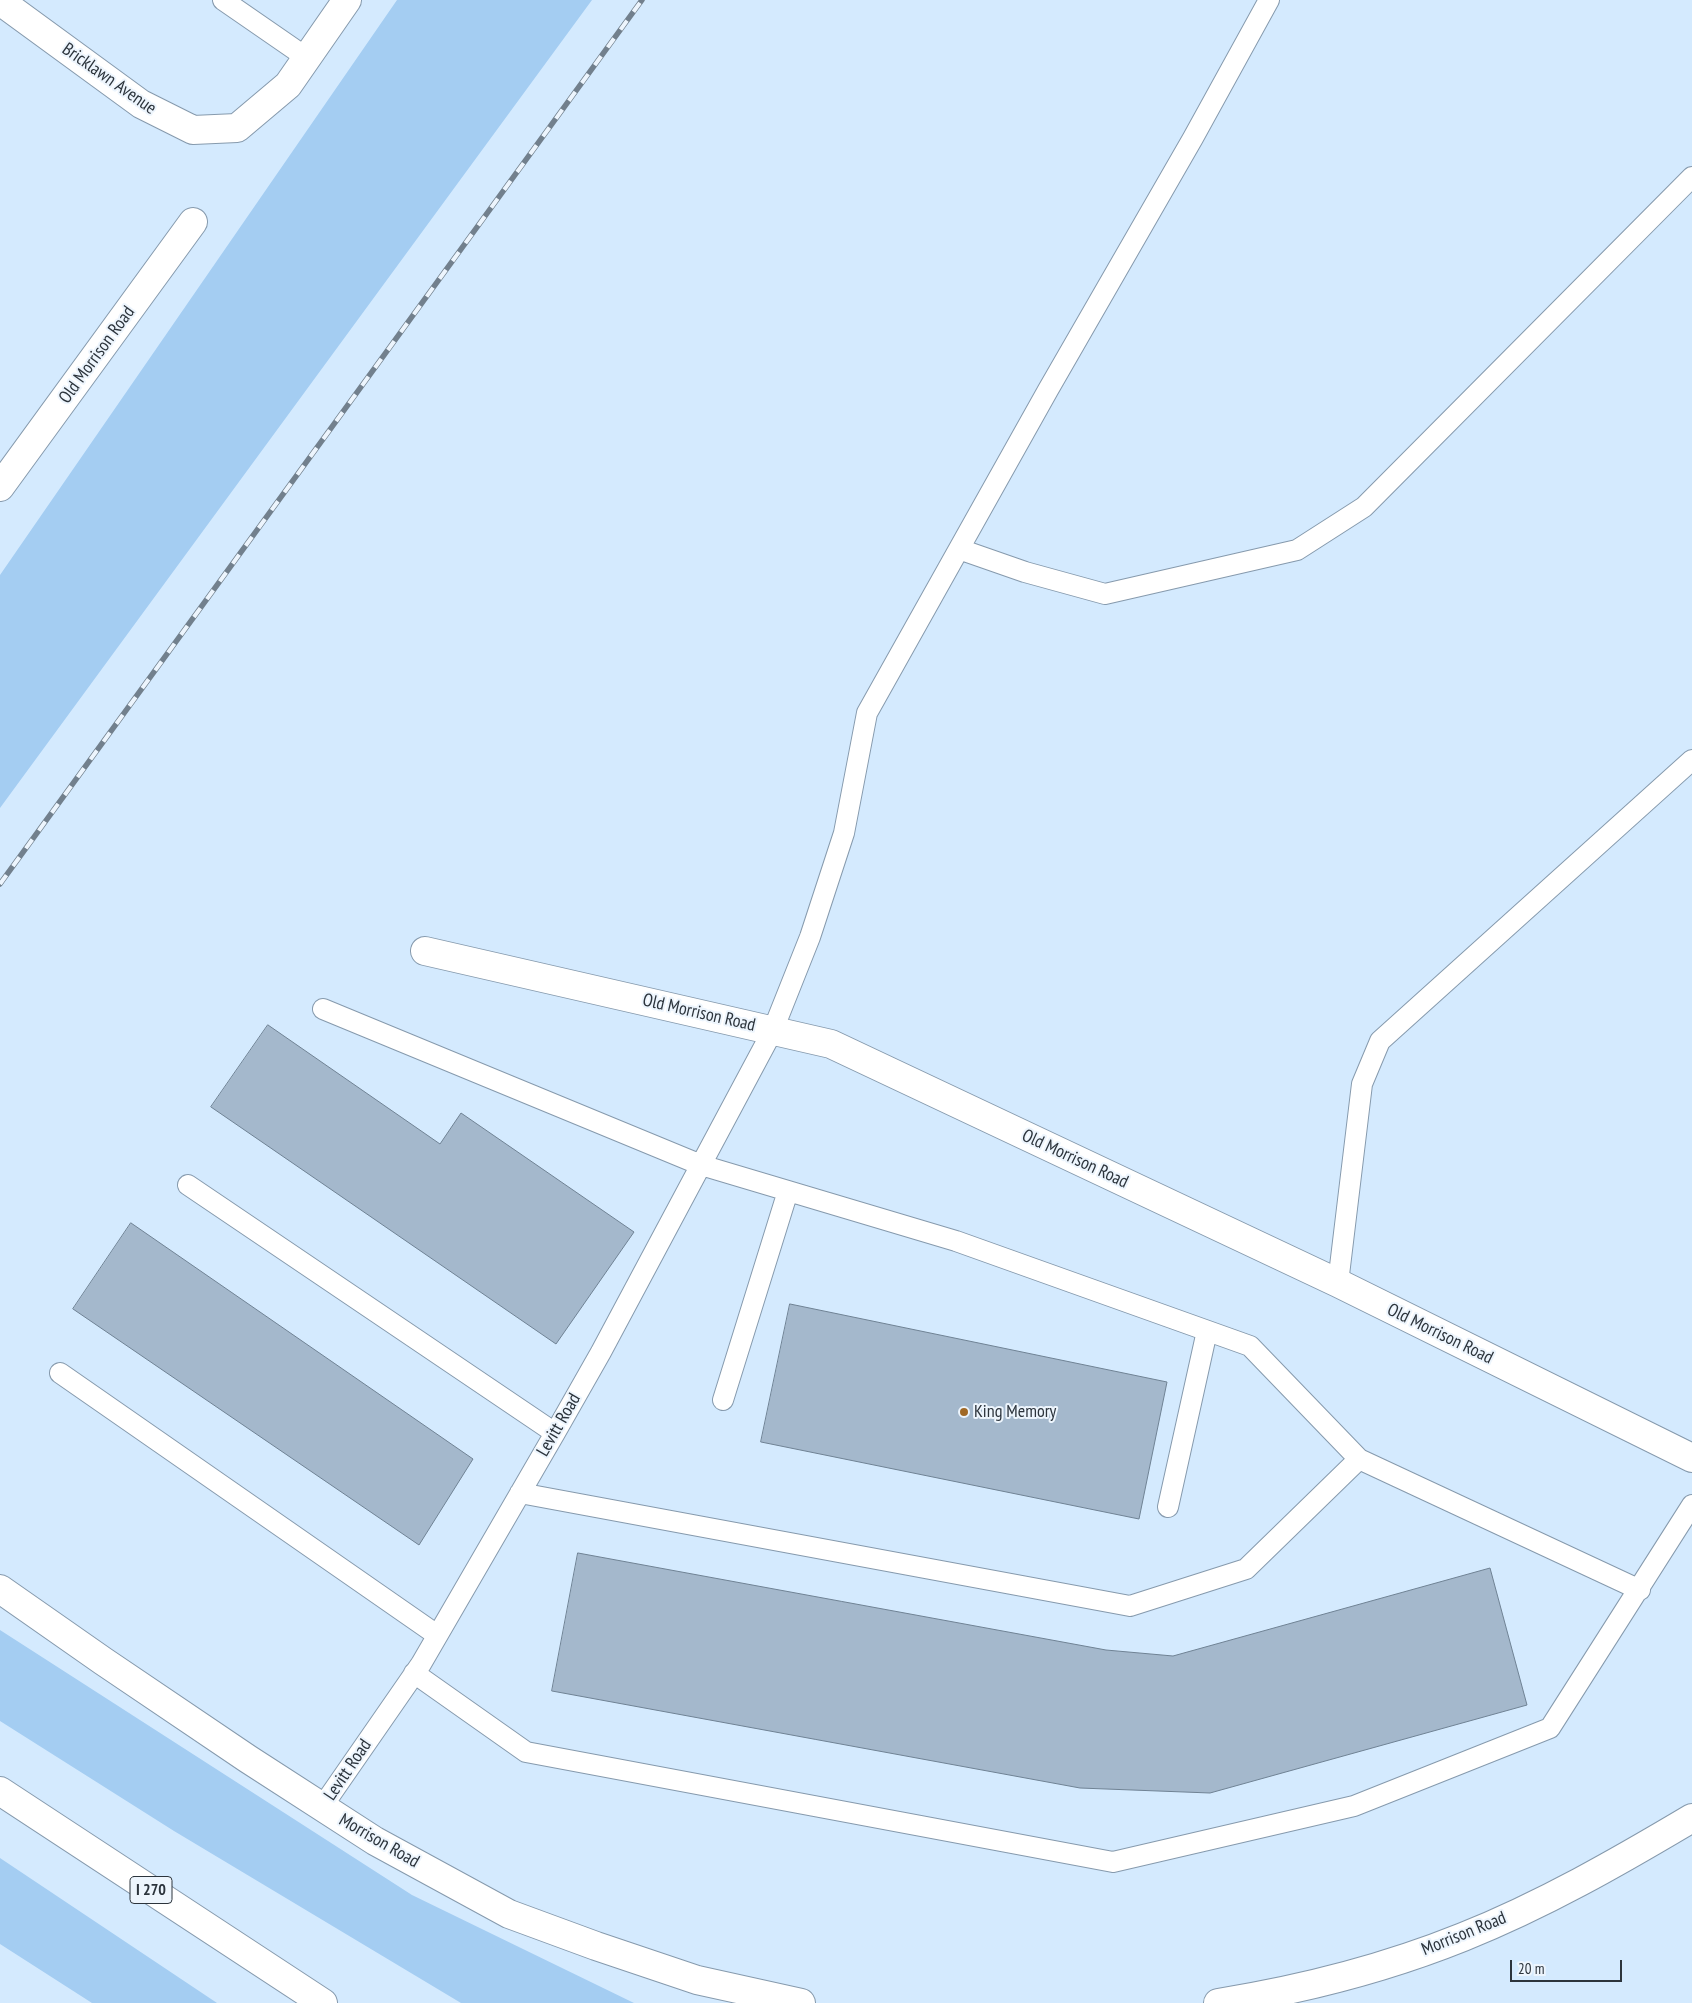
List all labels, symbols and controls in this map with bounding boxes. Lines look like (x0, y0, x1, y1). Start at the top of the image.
street label: Bricklawn Avenue (58, 39, 160, 119)
street label: Old Morrison Road (54, 302, 140, 408)
street label: Old Morrison Road (641, 990, 757, 1036)
street label: Old Morrison Road (1018, 1125, 1132, 1193)
street label: Old Morrison Road (1384, 1299, 1496, 1369)
street label: Levitt Road (532, 1390, 586, 1460)
place label: King Memory (974, 1401, 1056, 1423)
marker: King Memory (958, 1406, 970, 1418)
street label: Levitt Road (320, 1735, 376, 1805)
street label: Morrison Road (335, 1809, 423, 1873)
road number: I 270 (130, 1876, 172, 1904)
street label: Morrison Road (1419, 1907, 1509, 1961)
scale bar (1512, 1950, 1624, 1982)
text: 20 m (1518, 1959, 1544, 1978)

